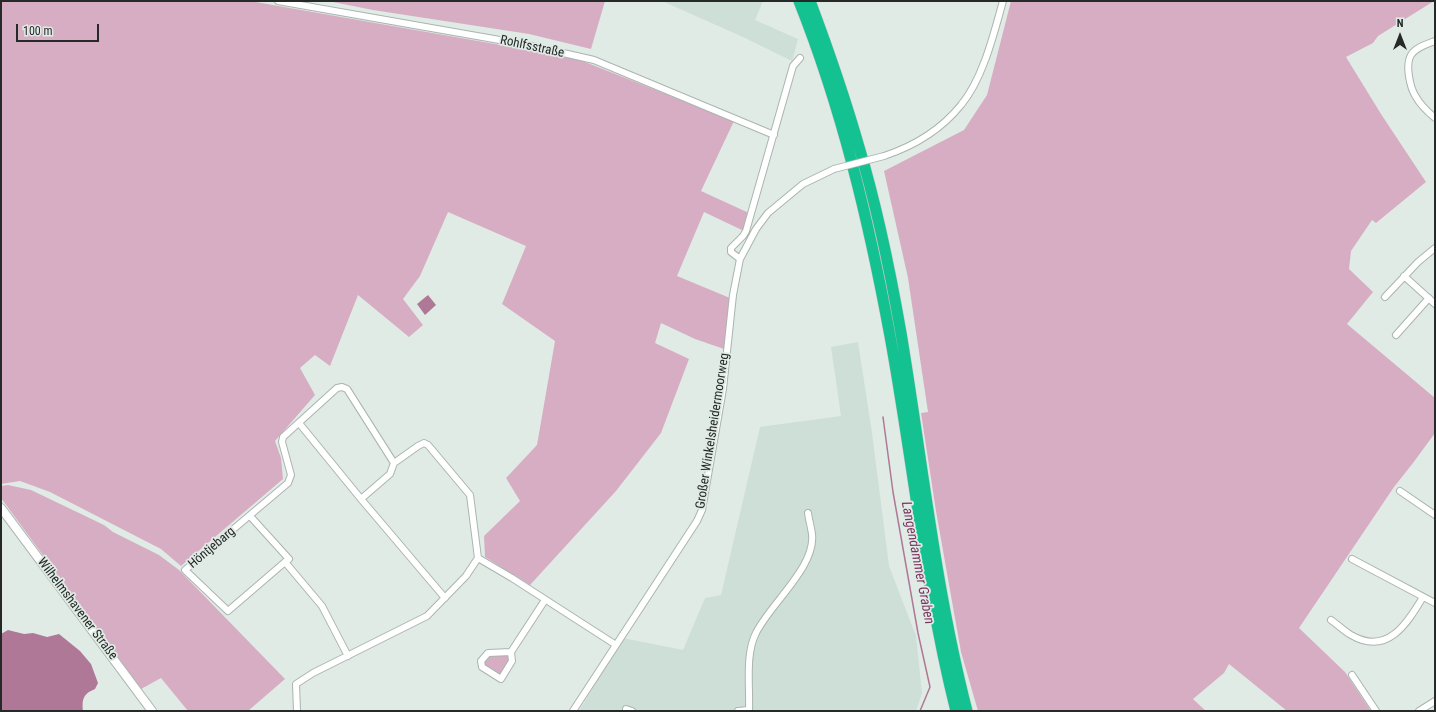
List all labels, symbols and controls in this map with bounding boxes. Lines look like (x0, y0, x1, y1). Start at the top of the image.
scale bar (18, 16, 101, 42)
north arrow (1380, 16, 1420, 56)
text: N (1397, 17, 1403, 30)
text: 100 m (23, 24, 53, 38)
street label: Rohlfsstraße (498, 33, 566, 61)
street label: Großer Winkelsheidermoorweg (693, 352, 733, 510)
water label: Langendammer Graben (897, 500, 937, 626)
street label: Höntjebarg (185, 524, 239, 572)
street label: Wilhelmshavener Straße (34, 555, 120, 663)

